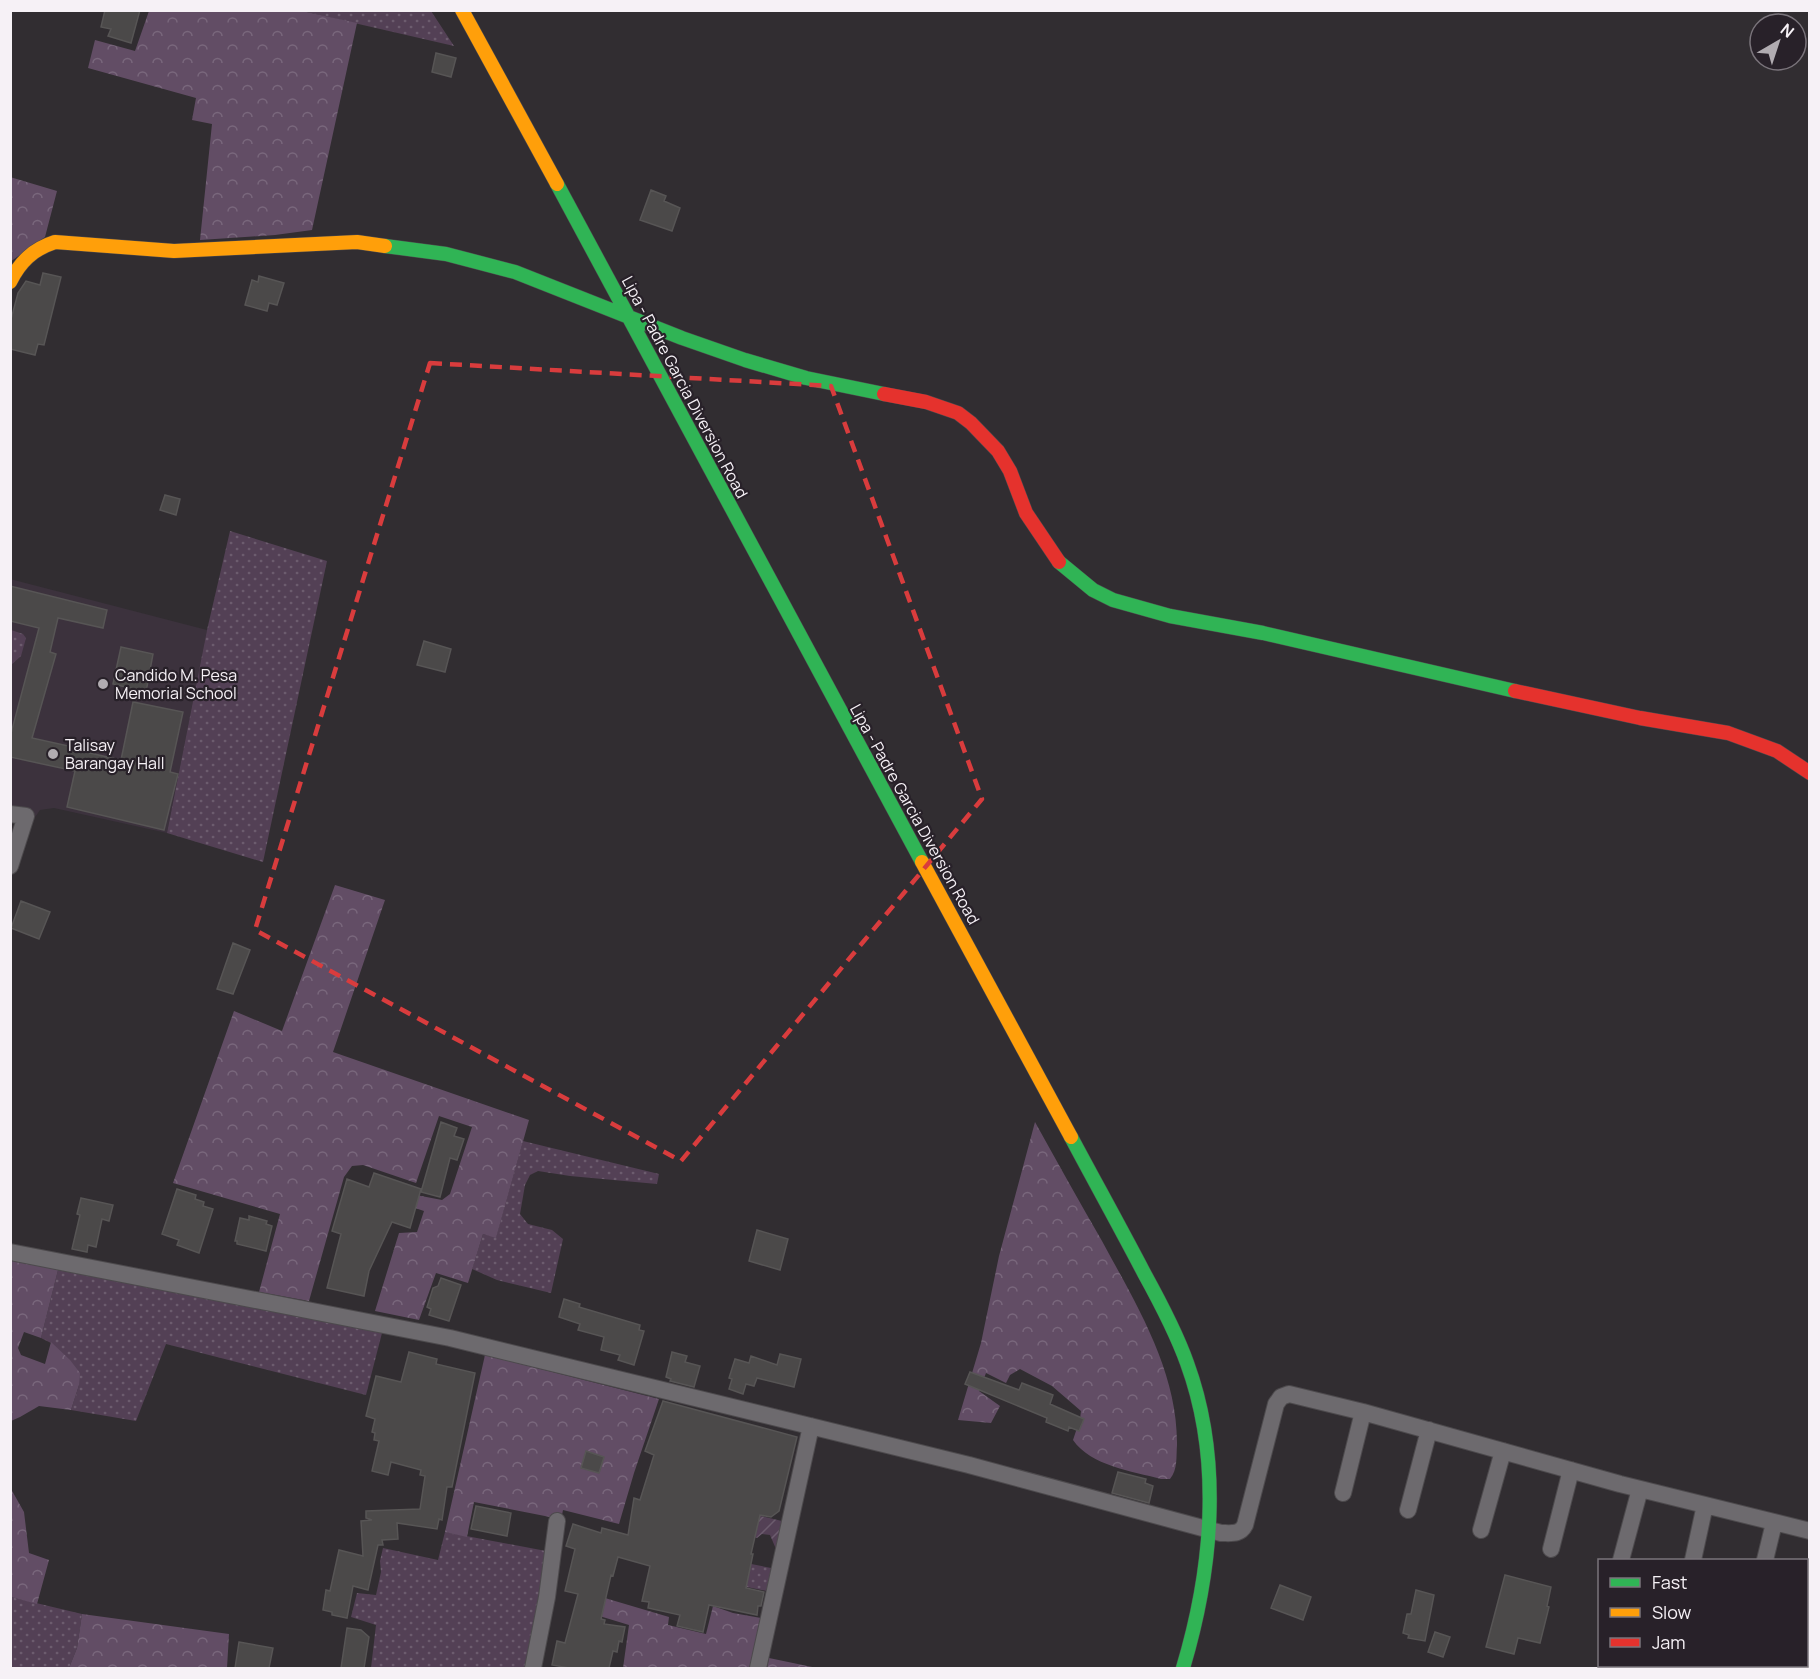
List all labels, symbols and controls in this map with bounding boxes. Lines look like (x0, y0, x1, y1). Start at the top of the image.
north arrow (1748, 12, 1808, 72)
text: N (1776, 18, 1799, 43)
street label: Lipa - Padre Garcia Diversion Road (617, 272, 753, 502)
place label: Candido M. Pesa Memorial School (115, 664, 237, 704)
marker: Candido M. Pesa Memorial School (96, 677, 110, 691)
street label: Lipa - Padre Garcia Diversion Road (845, 700, 985, 928)
place label: Talisay Barangay Hall (65, 734, 164, 774)
marker: Talisay Barangay Hall (46, 747, 60, 761)
legend (1598, 1559, 1808, 1667)
text: Fast (1652, 1570, 1687, 1594)
text: Slow (1652, 1600, 1692, 1624)
text: Jam (1652, 1630, 1686, 1654)

